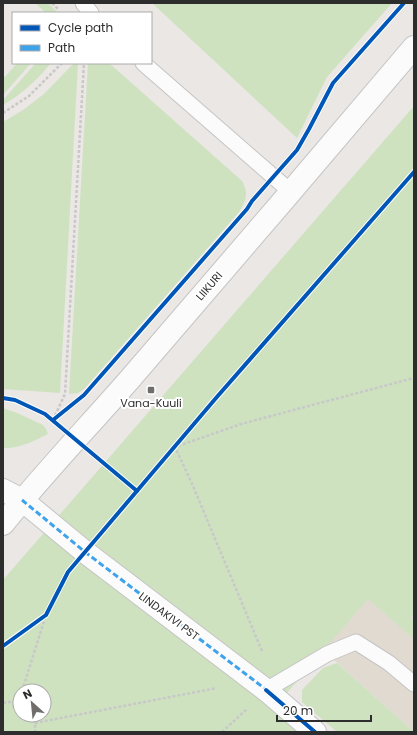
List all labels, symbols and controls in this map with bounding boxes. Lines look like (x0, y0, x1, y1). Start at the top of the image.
legend (12, 12, 152, 64)
text: Cycle path (48, 19, 113, 36)
text: Path (48, 39, 75, 56)
street label: LIIKURI (192, 268, 226, 304)
marker: Vana-Kuuli (146, 385, 156, 395)
place label: Vana-Kuuli (120, 395, 182, 411)
street label: LINDAKIVI PST (136, 588, 202, 644)
north arrow (12, 683, 52, 723)
text: N (20, 685, 35, 703)
scale bar (277, 697, 371, 723)
text: 20 m (283, 702, 313, 719)

